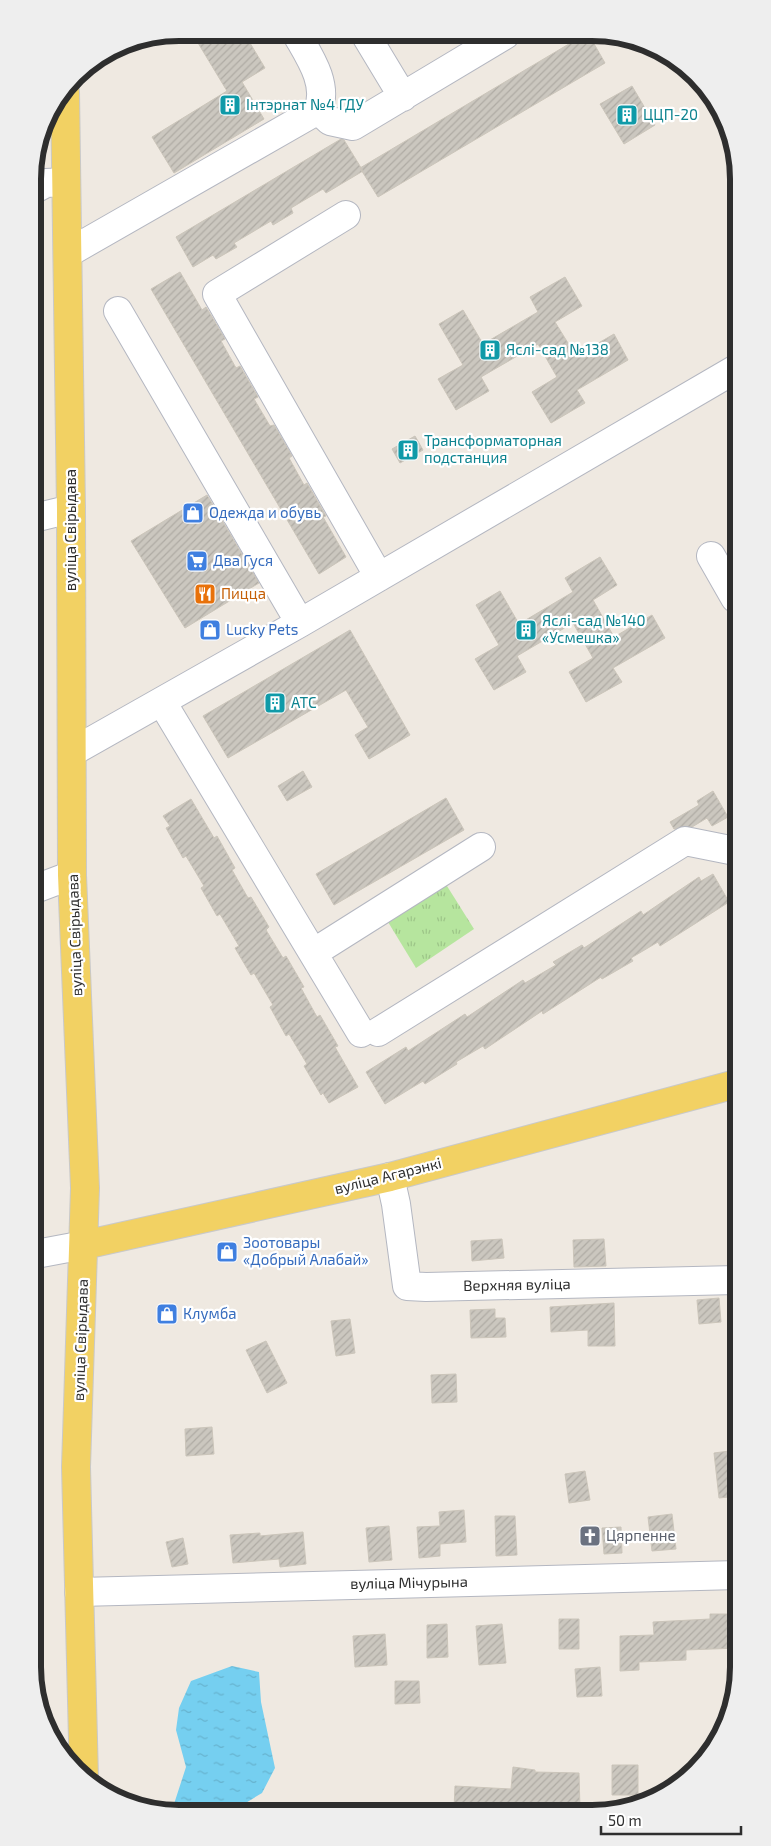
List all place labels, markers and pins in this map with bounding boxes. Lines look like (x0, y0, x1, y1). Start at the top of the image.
building icon: Інтэрнат №4 ГДУ (218, 93, 242, 117)
place label: Інтэрнат №4 ГДУ (246, 95, 364, 113)
building icon: ЦЦП-20 (615, 103, 639, 127)
place label: ЦЦП-20 (643, 105, 698, 123)
building icon: Яслі-сад №138 (478, 338, 502, 362)
place label: Яслі-сад №138 (506, 340, 609, 358)
place label: Трансформаторная подстанция (424, 431, 562, 466)
building icon: Трансформаторная подстанция (396, 438, 420, 462)
shop icon: Одежда и обувь (181, 501, 205, 525)
place label: Одежда и обувь (209, 503, 321, 522)
supermarket icon: Два Гуся (185, 549, 209, 573)
place label: Два Гуся (213, 551, 273, 570)
restaurant icon: Пицца (193, 582, 217, 606)
place label: Пицца (221, 584, 266, 602)
place label: Яслі-сад №140 «Усмешка» (542, 611, 646, 646)
shop icon: Lucky Pets (198, 618, 222, 642)
building icon: Яслі-сад №140 «Усмешка» (514, 618, 538, 642)
place label: Lucky Pets (226, 620, 298, 638)
building icon: АТС (263, 691, 287, 715)
place label: АТС (291, 693, 317, 711)
place label: Зоотовары «Добрый Алабай» (243, 1233, 369, 1268)
shop icon: Зоотовары «Добрый Алабай» (215, 1240, 239, 1264)
shop icon: Клумба (155, 1302, 179, 1326)
place label: Клумба (183, 1304, 237, 1323)
church icon: Цярпенне (578, 1524, 602, 1548)
place label: Цярпенне (606, 1526, 676, 1544)

